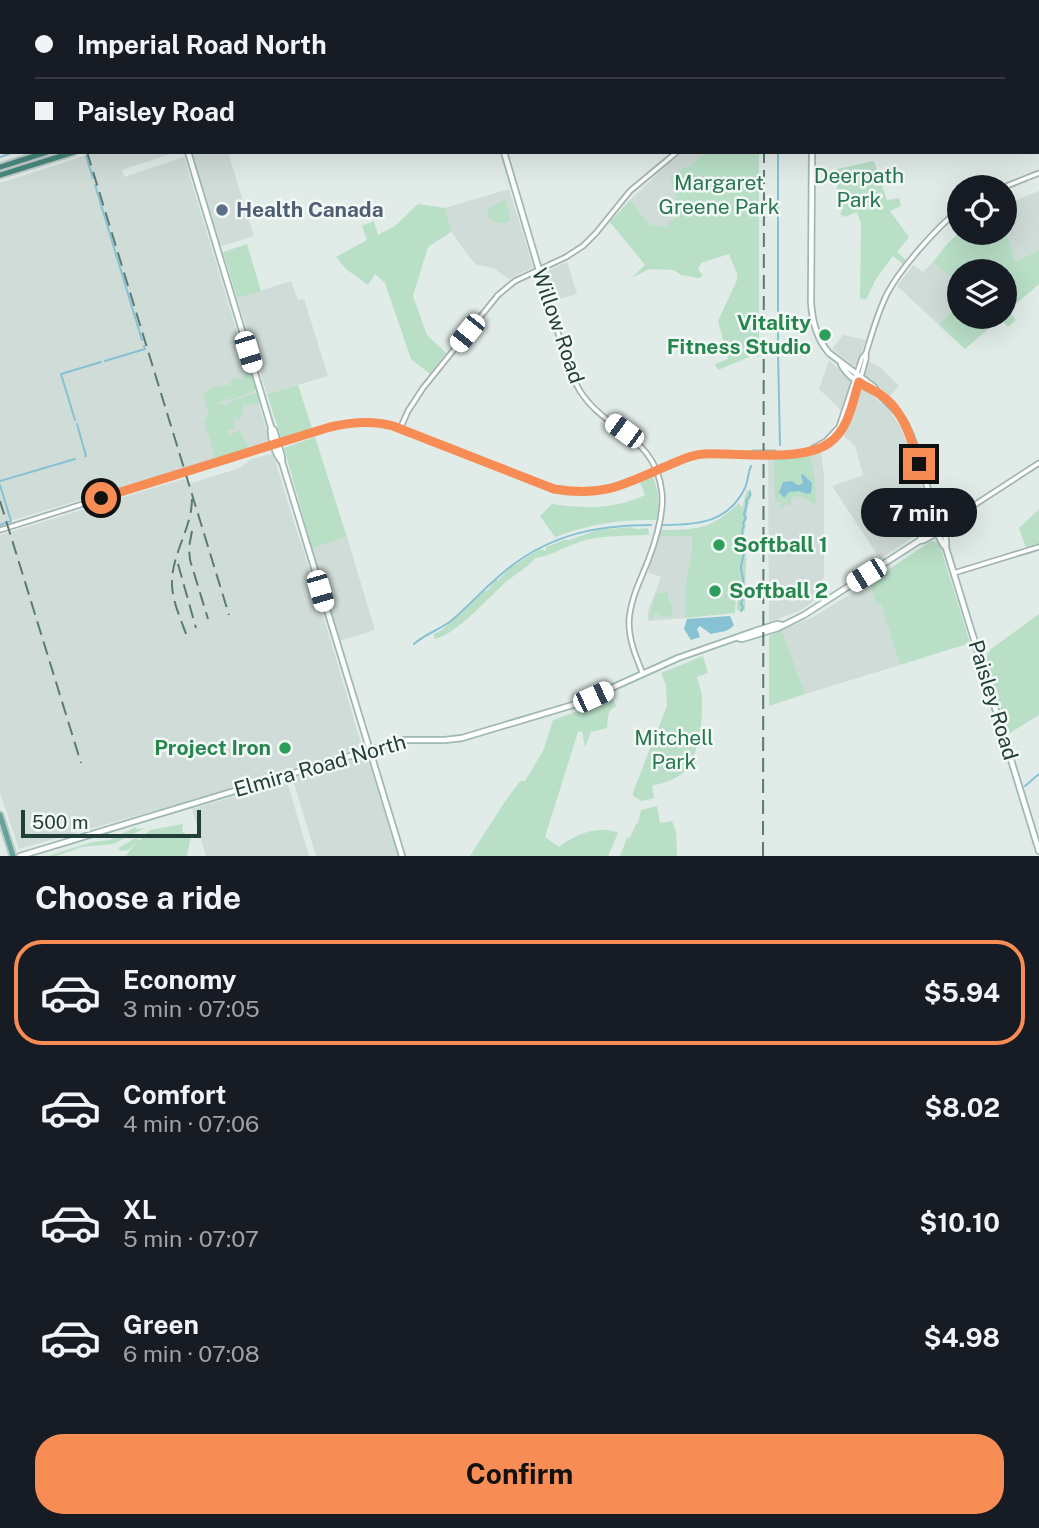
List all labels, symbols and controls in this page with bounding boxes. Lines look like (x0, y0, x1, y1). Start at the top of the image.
text: Imperial Road North (77, 29, 327, 60)
text: Paisley Road (77, 96, 235, 127)
park label: Deerpath Park (814, 163, 904, 212)
park label: Margaret Greene Park (659, 170, 780, 219)
map controls (947, 175, 1017, 329)
button: locate (947, 175, 1017, 245)
place label: Health Canada (236, 197, 384, 222)
marker: Health Canada (214, 202, 230, 218)
button: layers (947, 259, 1017, 329)
street label: Willow Road (527, 265, 590, 387)
car (446, 310, 489, 356)
place label: Vitality Fitness Studio (667, 310, 811, 359)
marker: Vitality Fitness Studio (817, 327, 833, 343)
car (232, 329, 265, 375)
car (601, 410, 648, 452)
route end (903, 448, 935, 480)
route start (85, 482, 117, 514)
callout: 7 min (861, 489, 977, 538)
text: 7 min (889, 499, 949, 526)
place label: Softball 1 (733, 532, 828, 557)
marker: Softball 1 (711, 537, 727, 553)
car (843, 555, 890, 595)
car (305, 568, 336, 614)
place label: Softball 2 (729, 578, 828, 603)
marker: Softball 2 (707, 583, 723, 599)
street label: Paisley Road (963, 637, 1024, 763)
car (570, 679, 617, 715)
park label: Mitchell Park (634, 725, 714, 774)
street label: Elmira Road North (231, 729, 409, 802)
place label: Project Iron (154, 735, 271, 760)
marker: Project Iron (277, 740, 293, 756)
scale bar (21, 807, 201, 839)
text: 500 m (32, 811, 88, 833)
text: Choose a ride (35, 879, 241, 916)
icon: car (39, 961, 102, 1024)
text: Economy (123, 964, 236, 995)
text: $5.94 (924, 977, 1000, 1008)
text: 3 min · 07:05 (123, 995, 260, 1022)
icon: car (39, 1076, 102, 1139)
text: Comfort (123, 1079, 226, 1110)
text: $8.02 (925, 1092, 1000, 1123)
text: 4 min · 07:06 (123, 1110, 259, 1137)
icon: car (39, 1191, 102, 1254)
text: XL (123, 1194, 157, 1225)
text: $10.10 (920, 1207, 1000, 1238)
text: 5 min · 07:07 (123, 1225, 259, 1252)
icon: car (39, 1306, 102, 1369)
text: Green (123, 1309, 199, 1340)
text: $4.98 (924, 1322, 1000, 1353)
text: 6 min · 07:08 (123, 1340, 260, 1367)
button: Confirm (35, 1434, 1004, 1514)

